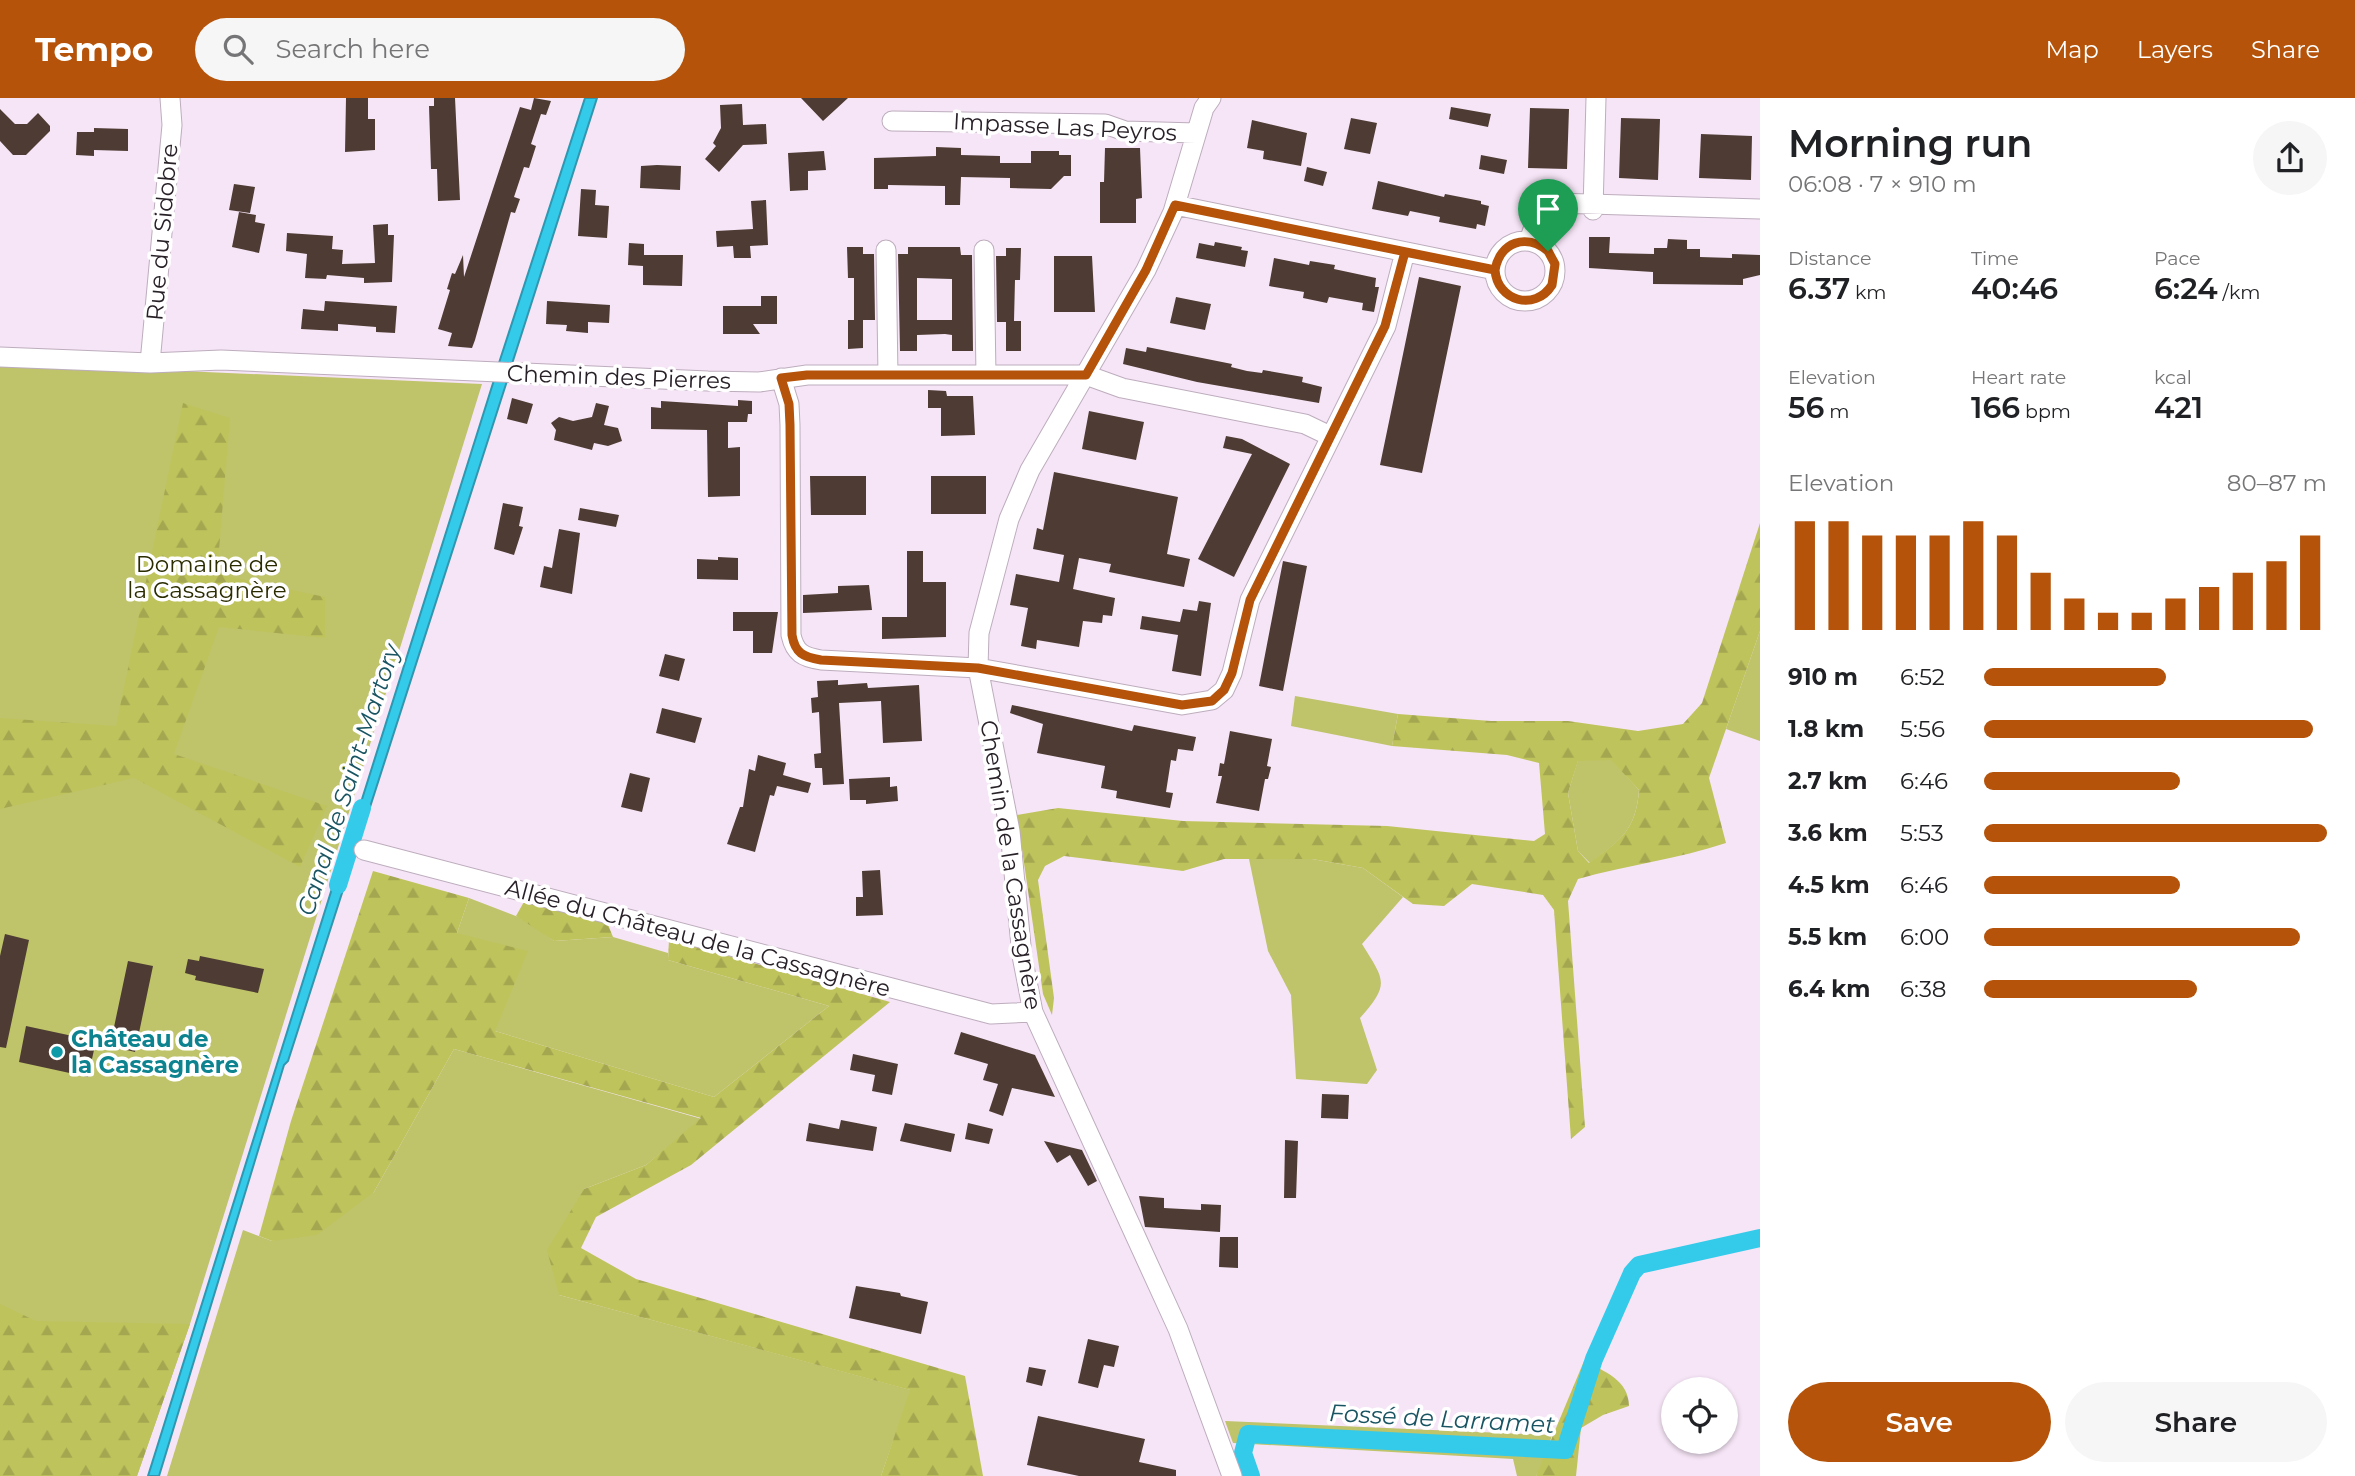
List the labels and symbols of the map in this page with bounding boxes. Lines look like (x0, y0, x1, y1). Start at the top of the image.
street label: Impasse Las Peyros (952, 107, 1178, 147)
street label: Rue du Sidobre (140, 142, 184, 322)
pin (1518, 179, 1578, 251)
street label: Chemin des Pierres (506, 359, 732, 395)
park label: Domaine de la Cassagnère (127, 550, 287, 604)
water label: Canal de Saint-Martory (291, 639, 407, 919)
street label: Chemin de la Cassagnère (974, 718, 1048, 1012)
street label: Allée du Château de la Cassagnère (502, 873, 894, 1003)
place label: Château de la Cassagnère (71, 1025, 239, 1079)
marker: Château de la Cassagnère (49, 1044, 65, 1060)
water label: Fossé de Larramet (1328, 1398, 1556, 1439)

